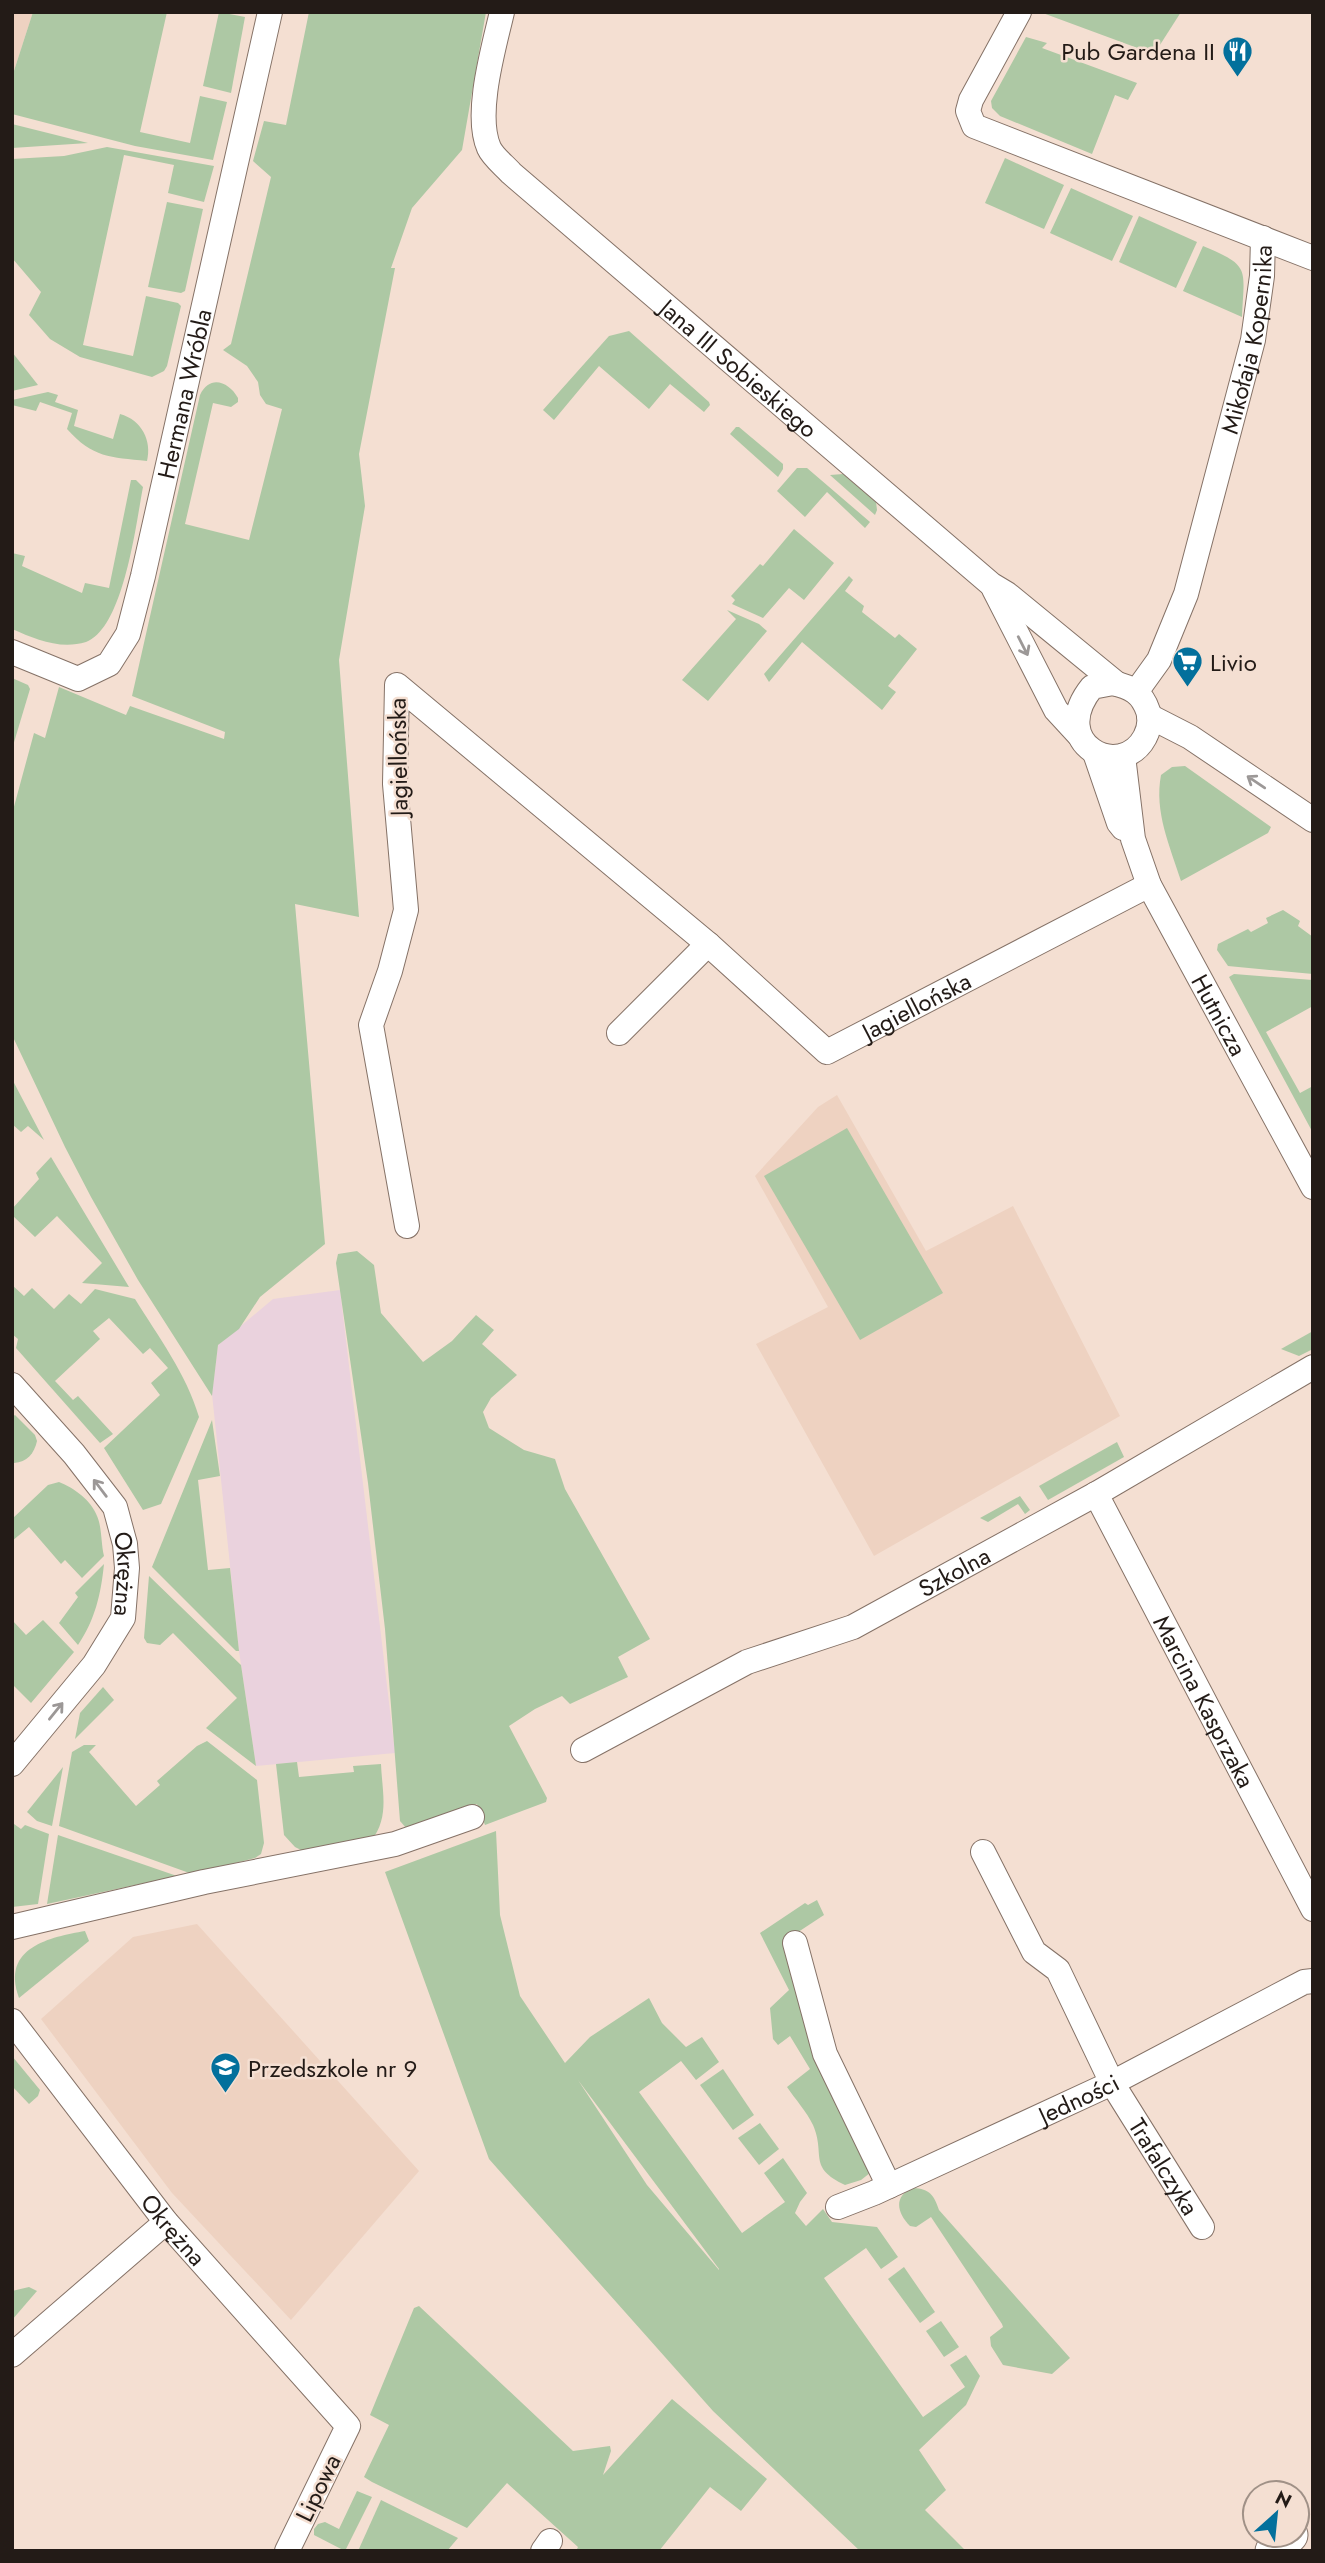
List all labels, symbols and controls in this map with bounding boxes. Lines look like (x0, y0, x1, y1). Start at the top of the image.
place label: Pub Gardena II (1061, 34, 1215, 69)
restaurant icon: Pub Gardena II (1221, 34, 1255, 78)
street label: Mikołaja Kopernika (1211, 245, 1280, 438)
street label: Jana III Sobieskiego (650, 289, 825, 446)
street label: Hermana Wróbla (148, 305, 220, 482)
one-way arrow (1017, 635, 1031, 655)
supermarket icon: Livio (1170, 645, 1204, 689)
place label: Livio (1210, 645, 1257, 680)
street label: Jagiellońska (379, 698, 417, 819)
one-way arrow (1247, 775, 1267, 789)
street label: Jagiellońska (853, 963, 977, 1050)
street label: Hutnicza (1183, 968, 1256, 1062)
one-way arrow (93, 1479, 107, 1498)
street label: Okrężna (105, 1527, 145, 1618)
street label: Szkolna (912, 1538, 996, 1606)
street label: Marcina Kasprzaka (1145, 1609, 1264, 1794)
one-way arrow (48, 1703, 63, 1721)
school or university icon: Przedszkole nr 9 (208, 2051, 242, 2095)
place label: Przedszkole nr 9 (248, 2051, 417, 2086)
street label: Jedności (1030, 2065, 1125, 2133)
street label: Trafalczyka (1121, 2111, 1208, 2222)
street label: Okrężna (133, 2186, 215, 2273)
street label: Lipowa (287, 2448, 349, 2528)
north arrow (1241, 2479, 1311, 2549)
text: N (1271, 2484, 1296, 2515)

